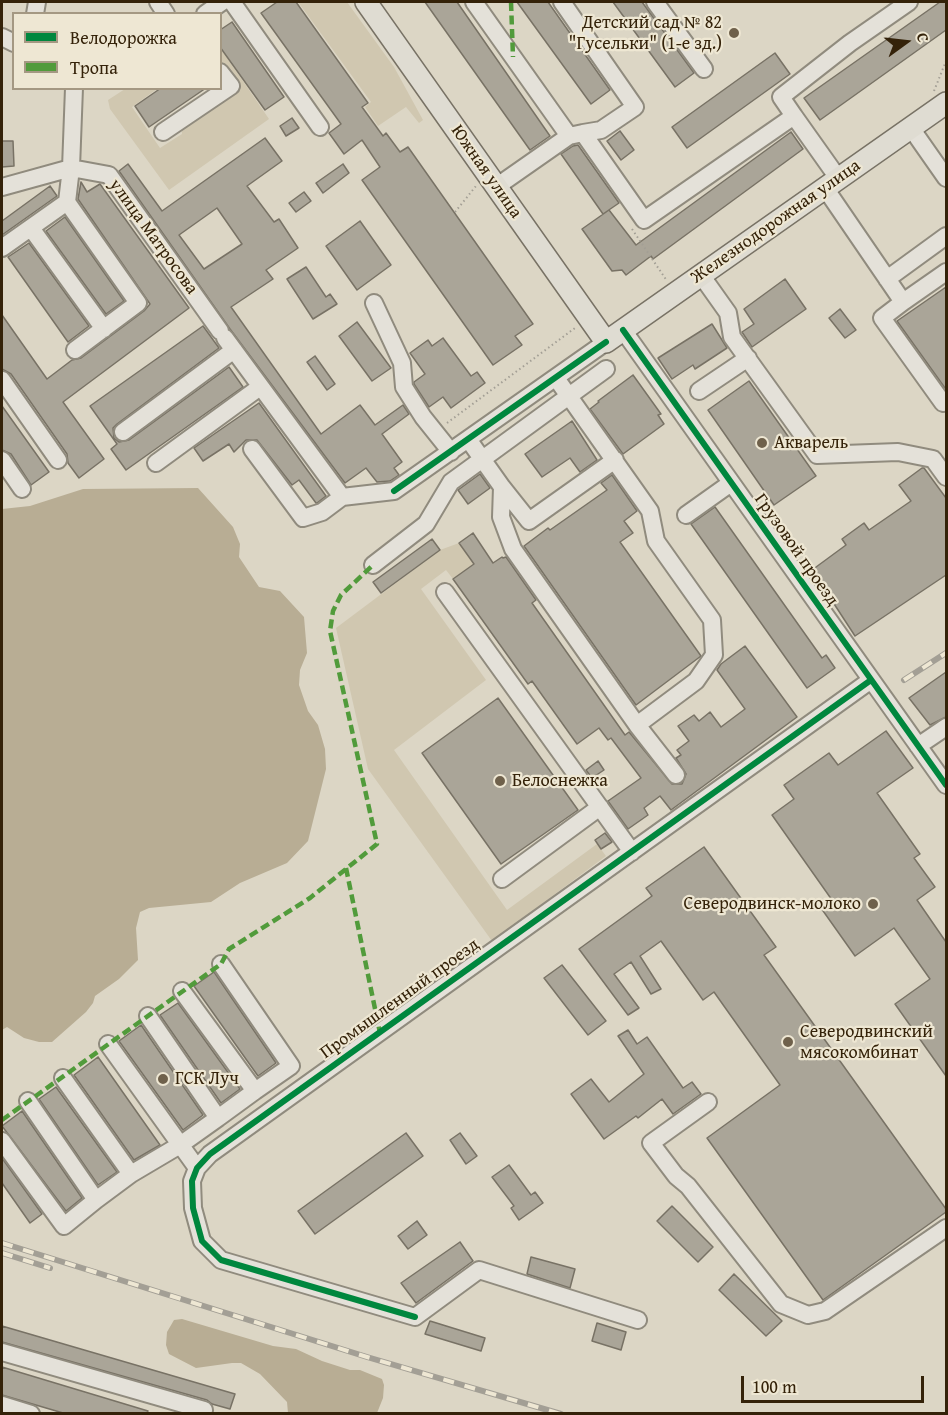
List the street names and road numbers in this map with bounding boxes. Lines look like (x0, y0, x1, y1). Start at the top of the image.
street label: Южная улица (446, 121, 526, 223)
street label: Железнодорожная улица (687, 155, 865, 289)
street label: улица Матросова (104, 175, 202, 299)
street label: Грузовой проезд (749, 490, 843, 610)
street label: Промышленный проезд (316, 934, 484, 1064)

